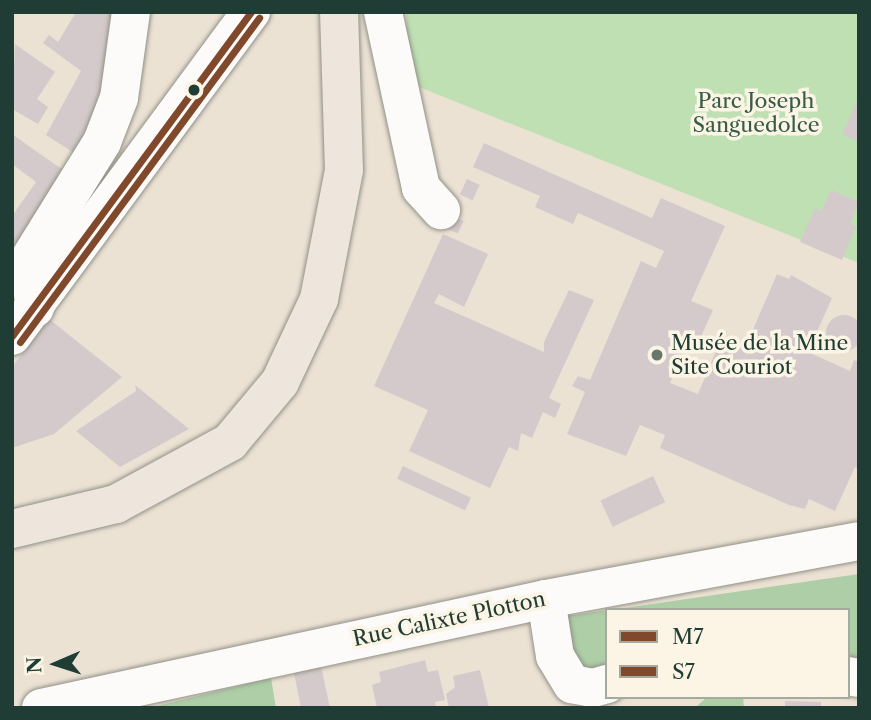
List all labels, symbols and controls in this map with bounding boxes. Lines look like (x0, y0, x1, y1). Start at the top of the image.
unlabelled marker (187, 83, 201, 97)
park label: Parc Joseph Sanguedolce (692, 88, 820, 138)
place label: Musée de la Mine Site Couriot (671, 330, 849, 380)
marker: Musée de la Mine Site Couriot (649, 347, 665, 363)
street label: Rue Calixte Plotton (350, 586, 548, 652)
legend (605, 608, 850, 699)
text: M7 (672, 624, 704, 649)
north arrow (21, 629, 91, 699)
text: N (23, 656, 46, 674)
text: S7 (672, 659, 695, 684)

